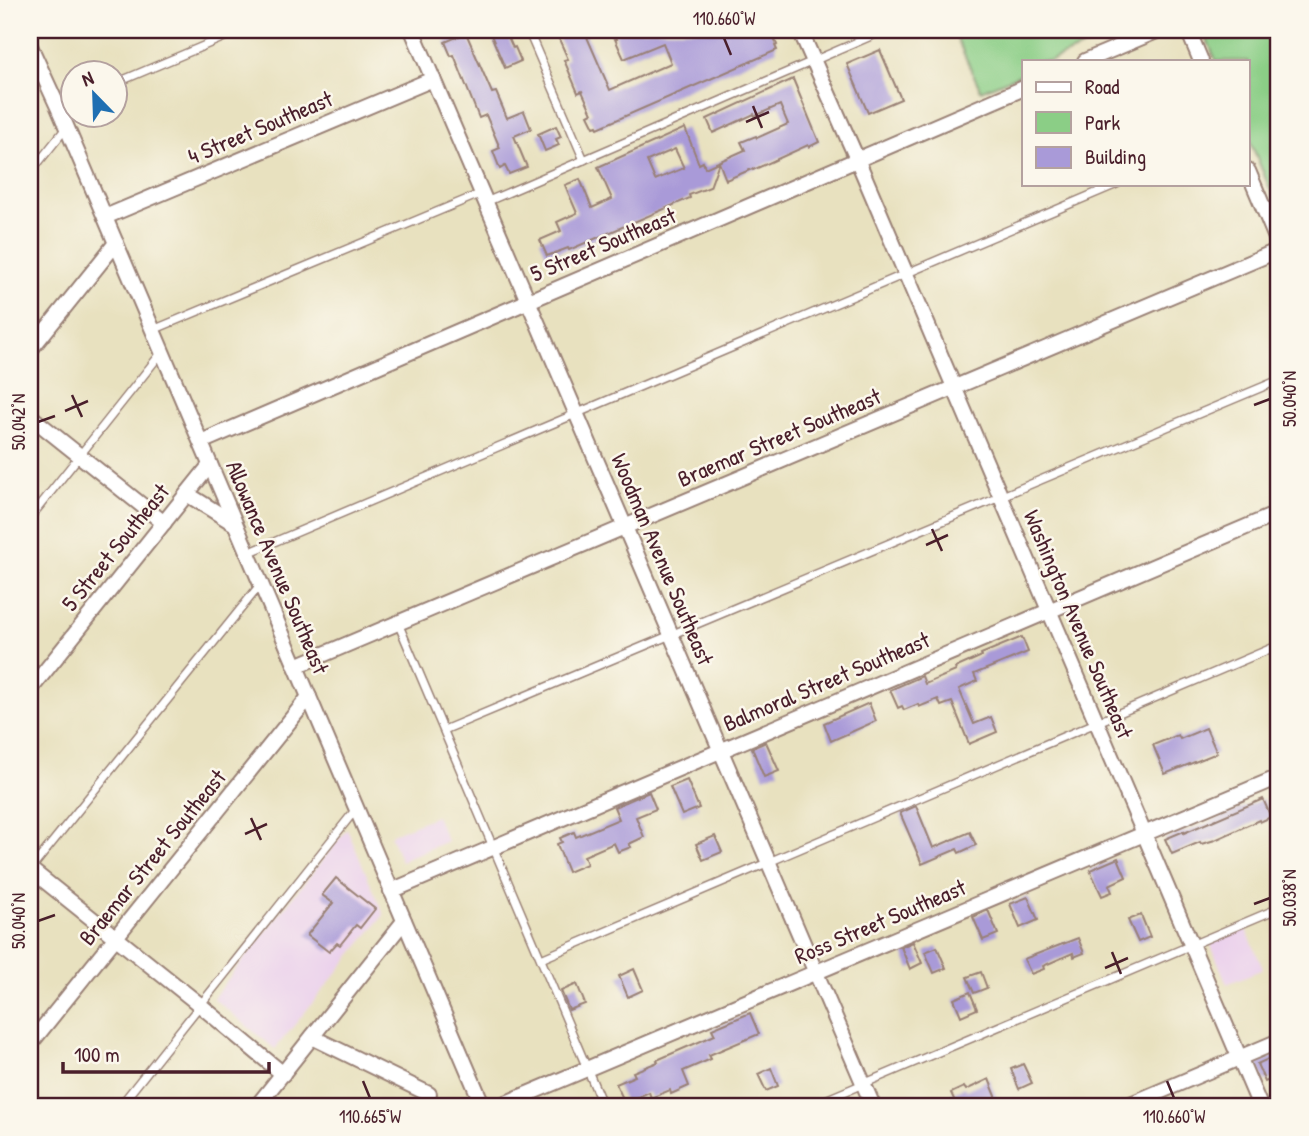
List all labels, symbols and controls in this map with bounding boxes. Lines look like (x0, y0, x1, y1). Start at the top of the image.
text: 110.660°W (693, 6, 755, 31)
north arrow (60, 60, 130, 130)
legend (1022, 60, 1250, 186)
text: N (78, 64, 97, 92)
text: Road (1085, 72, 1119, 101)
street label: 4 Street Southeast (183, 82, 338, 171)
text: Park (1085, 108, 1120, 137)
text: Building (1085, 142, 1146, 171)
street label: 5 Street Southeast (525, 199, 682, 289)
text: 50.040°N (1277, 371, 1302, 427)
street label: Braemar Street Southeast (673, 380, 886, 494)
text: 50.042°N (6, 394, 31, 450)
street label: Woodman Avenue Southeast (604, 448, 722, 671)
street label: Allowance Avenue Southeast (219, 456, 337, 679)
street label: 5 Street Southeast (54, 476, 177, 617)
street label: Washington Avenue Southeast (1017, 505, 1142, 744)
street label: Balmoral Street Southeast (718, 623, 935, 739)
street label: Braemar Street Southeast (71, 762, 233, 951)
text: 50.038°N (1277, 869, 1302, 927)
street label: Ross Street Southeast (790, 871, 971, 971)
text: 50.040°N (6, 893, 31, 949)
scale bar (63, 1031, 270, 1075)
text: 100 m (74, 1040, 120, 1069)
text: 110.665°W (339, 1104, 401, 1129)
text: 110.660°W (1143, 1104, 1205, 1129)

